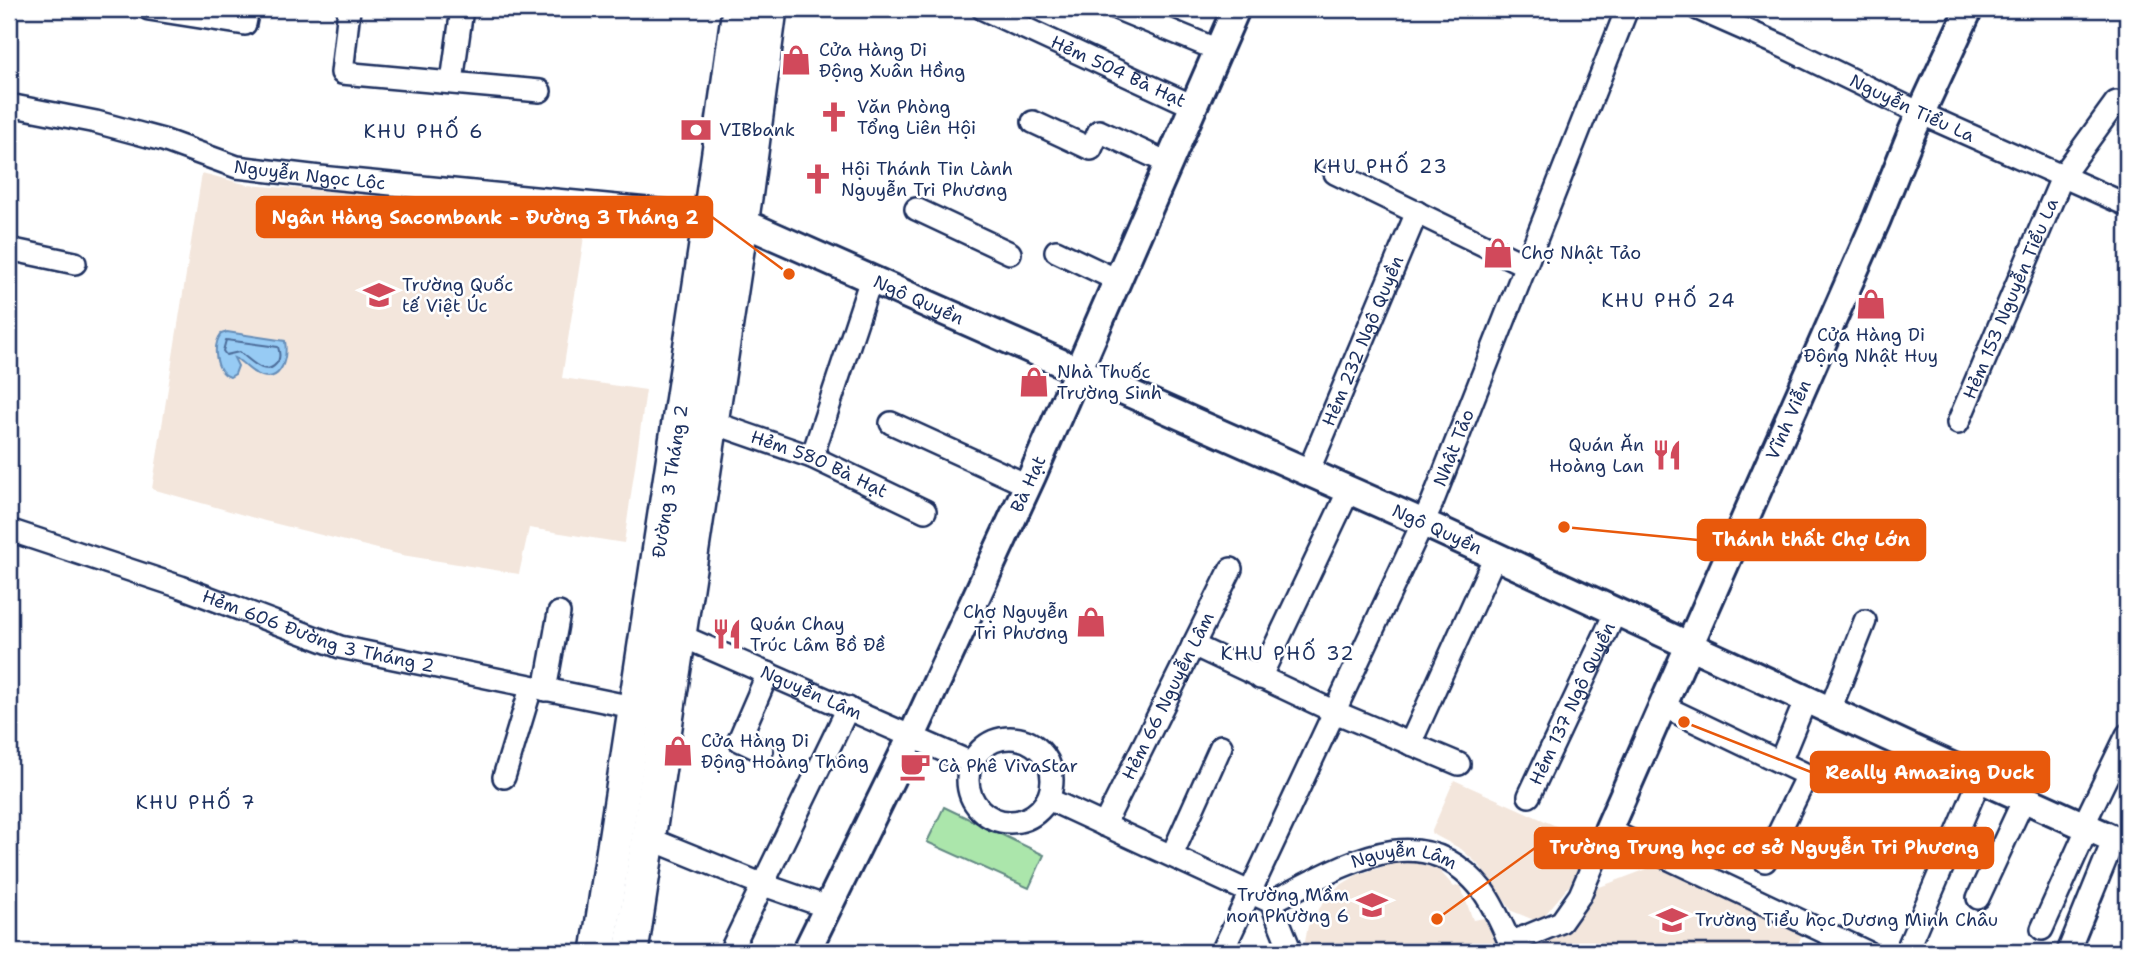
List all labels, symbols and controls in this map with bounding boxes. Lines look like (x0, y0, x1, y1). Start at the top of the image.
street label: Hẻm 504 Bà Hạt (1047, 30, 1190, 113)
place label: Cửa Hàng Di Động Xuân Hồng (819, 38, 965, 83)
shop icon: Cửa Hàng Di Động Xuân Hồng (779, 43, 813, 77)
street label: Nguyễn Tiểu La (1846, 69, 1978, 148)
place label: Văn Phòng Tổng Liên Hội (857, 95, 976, 140)
church icon: Văn Phòng Tổng Liên Hội (817, 100, 851, 134)
bank icon: VIBbank (679, 113, 713, 147)
district label: KHU PHỐ 6 (363, 116, 485, 144)
place label: VIBbank (719, 118, 795, 142)
district label: KHU PHỐ 23 (1313, 151, 1449, 179)
street label: Nguyễn Ngọc Lộc (233, 155, 387, 195)
place label: Hội Thánh Tin Lành Nguyễn Tri Phương (841, 157, 1013, 202)
church icon: Hội Thánh Tin Lành Nguyễn Tri Phương (801, 162, 835, 196)
street label: Hẻm 153 Nguyễn Tiểu La (1957, 194, 2064, 403)
callout: Ngân Hàng Sacombank - Đường 3 Tháng 2 (257, 197, 712, 237)
text: Ngân Hàng Sacombank - Đường 3 Tháng 2 (272, 205, 699, 230)
shop icon: Chợ Nhật Tảo (1481, 236, 1515, 270)
place label: Chợ Nhật Tảo (1521, 241, 1641, 265)
street label: Hẻm 232 Ngô Quyền (1317, 252, 1409, 430)
street label: Ngô Quyền (870, 270, 967, 330)
place label: Trường Quốc tế Việt Úc (402, 273, 513, 318)
school or university icon: Trường Quốc tế Việt Úc (362, 278, 396, 312)
district label: KHU PHỐ 24 (1601, 285, 1737, 313)
shop icon: Cửa Hàng Di Động Nhật Huy (1854, 287, 1888, 321)
place label: Cửa Hàng Di Động Nhật Huy (1804, 323, 1938, 368)
place label: Nhà Thuốc Trường Sinh (1057, 360, 1162, 405)
shop icon: Nhà Thuốc Trường Sinh (1017, 365, 1051, 399)
street label: Vĩnh Viễn (1760, 376, 1817, 464)
street label: Đường 3 Tháng 2 (646, 403, 693, 560)
street label: Nhật Tảo (1428, 406, 1480, 490)
street label: Hẻm 580 Bà Hạt (748, 425, 891, 503)
place label: Quán Ăn Hoàng Lan (1549, 433, 1644, 478)
restaurant icon: Quán Ăn Hoàng Lan (1650, 438, 1684, 472)
street label: Bà Hạt (1005, 452, 1051, 516)
street label: Ngô Quyền (1388, 499, 1486, 560)
callout: Thánh thất Chợ Lớn (1698, 520, 1925, 560)
text: Thánh thất Chợ Lớn (1712, 527, 1910, 552)
street label: Hẻm 606 Đường 3 Tháng 2 (199, 584, 437, 678)
place label: Chợ Nguyễn Tri Phương (963, 600, 1068, 645)
shop icon: Chợ Nguyễn Tri Phương (1074, 605, 1108, 639)
street label: Hẻm 66 Nguyễn Lâm (1116, 608, 1220, 784)
place label: Quán Chay Trúc Lâm Bồ Đề (750, 612, 885, 657)
restaurant icon: Quán Chay Trúc Lâm Bồ Đề (710, 617, 744, 651)
street label: Hẻm 137 Ngô Quyền (1524, 618, 1621, 789)
district label: KHU PHỐ 32 (1220, 638, 1356, 666)
street label: Nguyễn Lâm (757, 660, 866, 725)
place label: Cửa Hàng Di Động Hoàng Thông (701, 729, 869, 774)
shop icon: Cửa Hàng Di Động Hoàng Thông (661, 734, 695, 768)
cafe icon: Cà Phê VivaStar (898, 749, 932, 783)
callout: Really Amazing Duck (1811, 752, 2049, 792)
place label: Cà Phê VivaStar (938, 754, 1078, 778)
text: Really Amazing Duck (1825, 760, 2035, 785)
district label: KHU PHỐ 7 (135, 787, 257, 815)
callout: Trường Trung học cơ sở Nguyễn Tri Phương (1535, 828, 1993, 868)
text: Trường Trung học cơ sở Nguyễn Tri Phương (1549, 835, 1979, 860)
street label: Nguyễn Lâm (1347, 838, 1462, 875)
place label: Trường Mầm non Phường 6 (1226, 883, 1349, 928)
school or university icon: Trường Mầm non Phường 6 (1355, 888, 1389, 922)
school or university icon: Trường Tiểu học Dương Minh Châu (1655, 903, 1689, 937)
place label: Trường Tiểu học Dương Minh Châu (1695, 908, 1998, 932)

